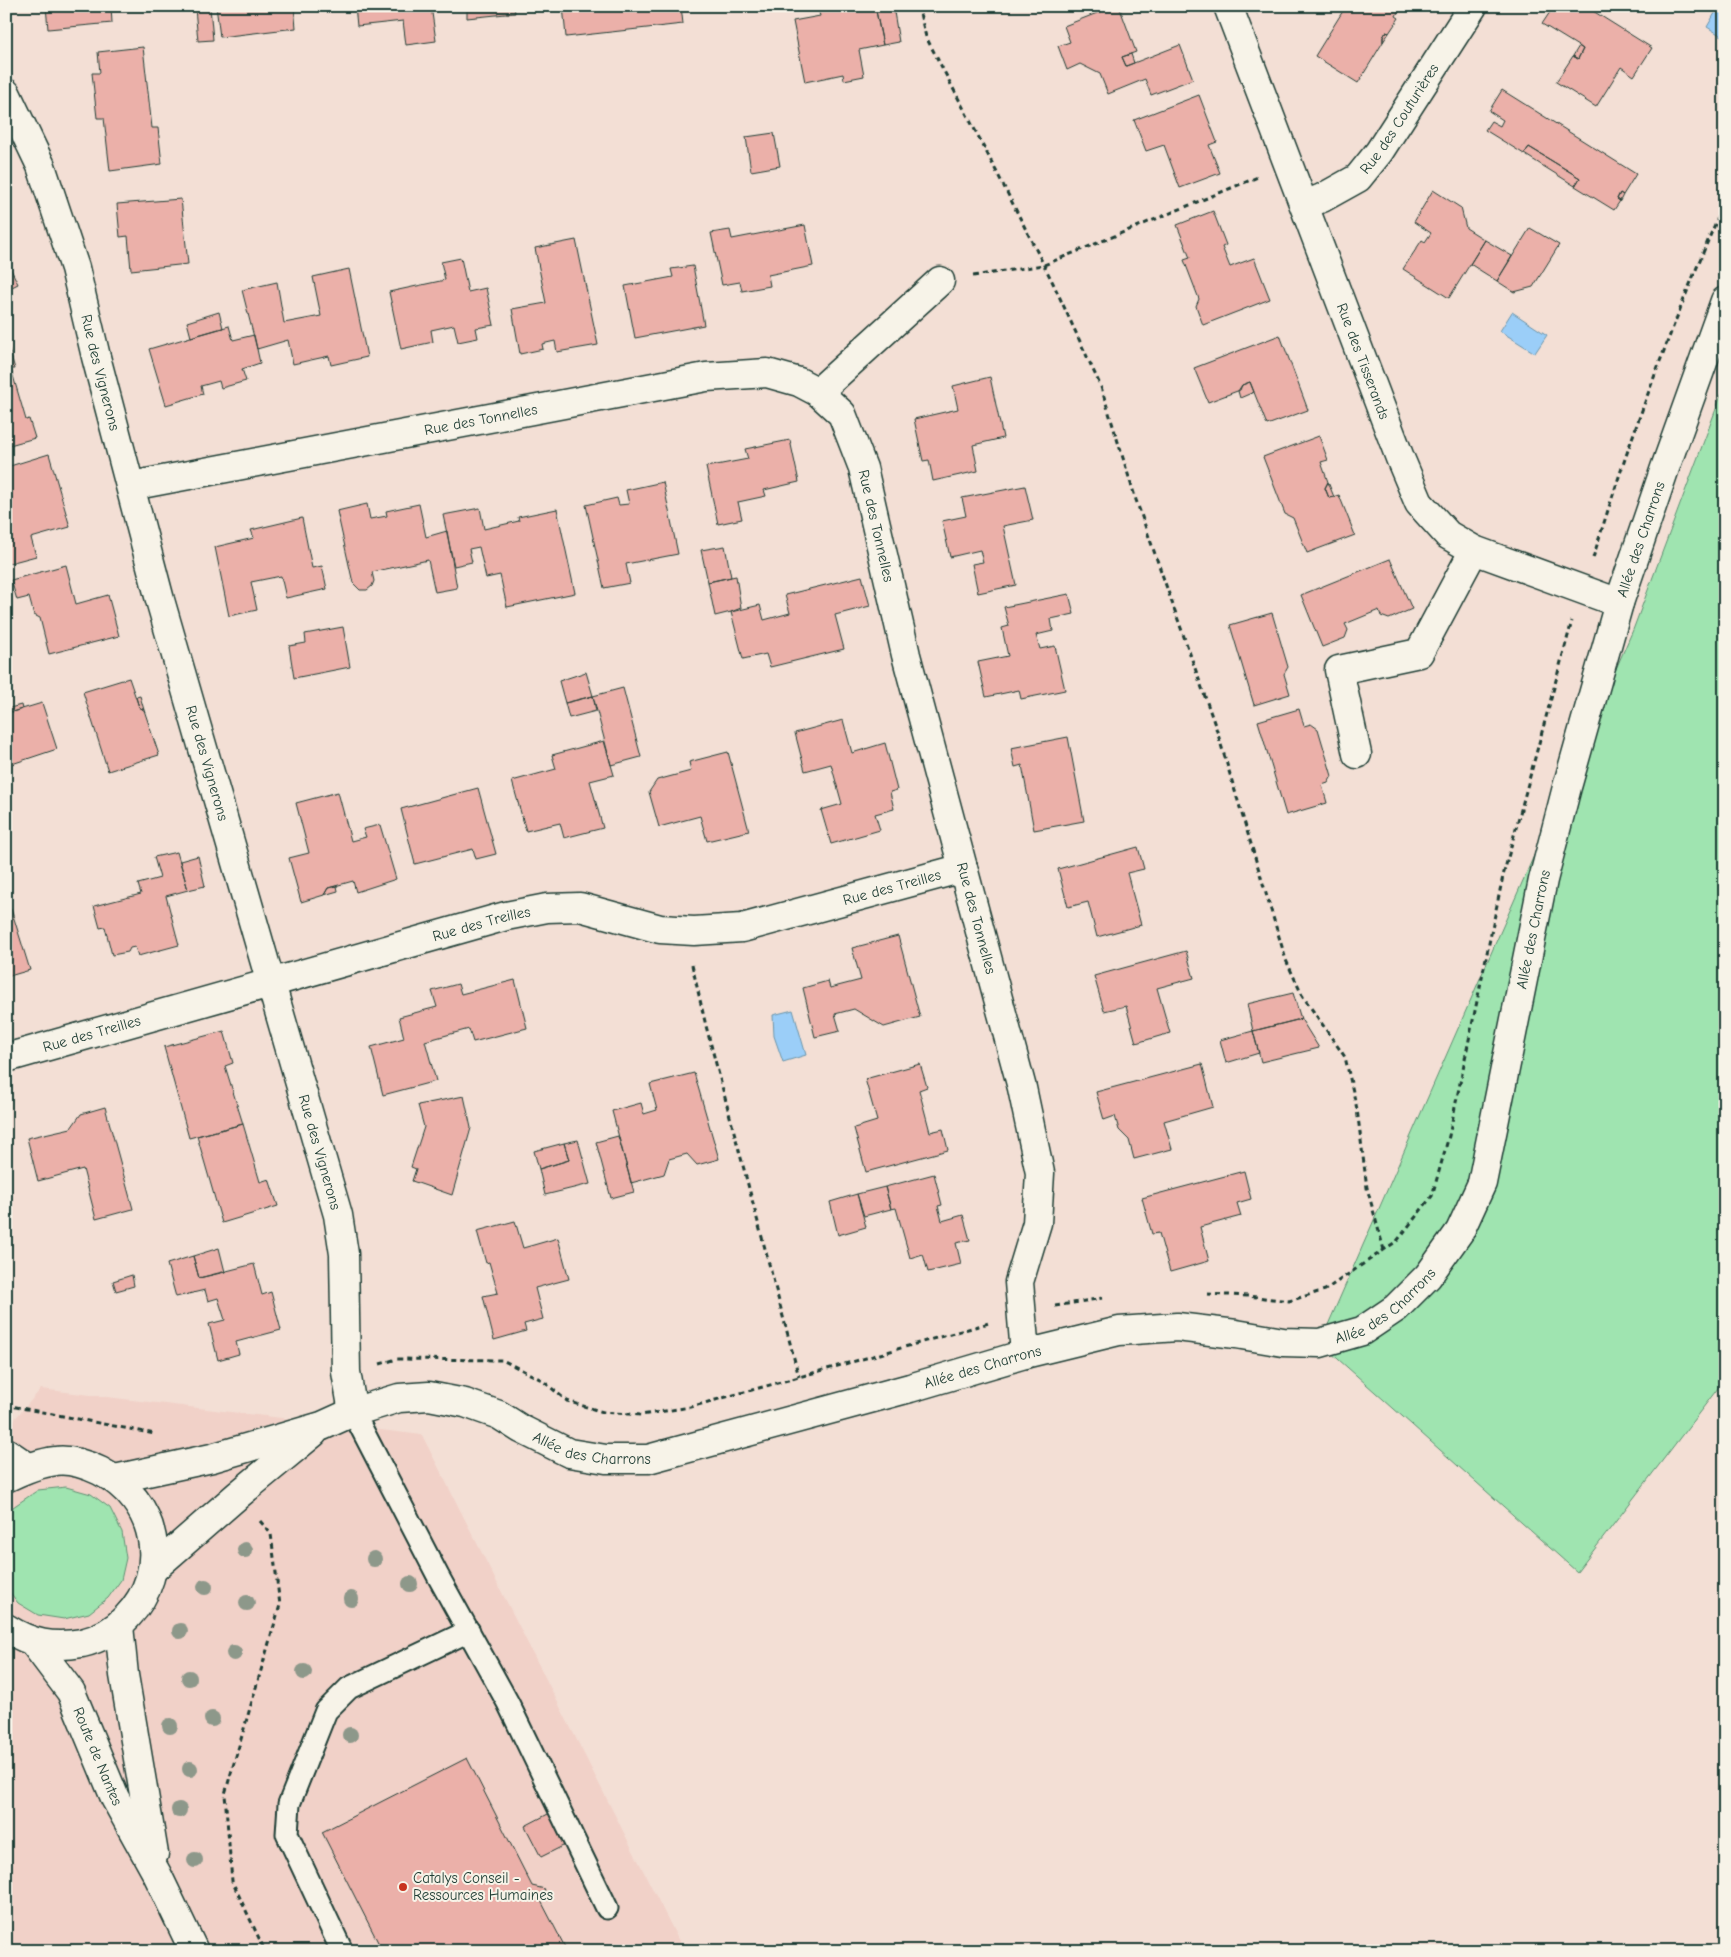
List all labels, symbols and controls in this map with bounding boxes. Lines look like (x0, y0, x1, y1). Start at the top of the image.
street label: Rue des Couturières (1356, 60, 1443, 177)
street label: Rue des Tisserands (1333, 300, 1393, 422)
street label: Rue des Vignerons (77, 313, 124, 433)
street label: Rue des Tonnelles (423, 400, 539, 439)
street label: Rue des Tonnelles (855, 468, 898, 584)
street label: Allée des Charrons (1613, 479, 1669, 600)
street label: Rue des Vignerons (182, 703, 232, 823)
street label: Rue des Tonnelles (953, 861, 1000, 976)
street label: Rue des Treilles (841, 865, 943, 909)
street label: Allée des Charrons (1512, 868, 1554, 991)
street label: Rue des Treilles (430, 902, 532, 945)
street label: Rue des Treilles (41, 1011, 143, 1056)
street label: Rue des Vignerons (295, 1092, 345, 1212)
street label: Allée des Charrons (1333, 1265, 1440, 1347)
street label: Allée des Charrons (922, 1341, 1043, 1392)
street label: Allée des Charrons (530, 1427, 651, 1468)
street label: Route de Nantes (69, 1704, 126, 1809)
place label: Catalys Conseil - Ressources Humaines (413, 1869, 553, 1904)
marker: Catalys Conseil - Ressources Humaines (397, 1881, 409, 1893)

